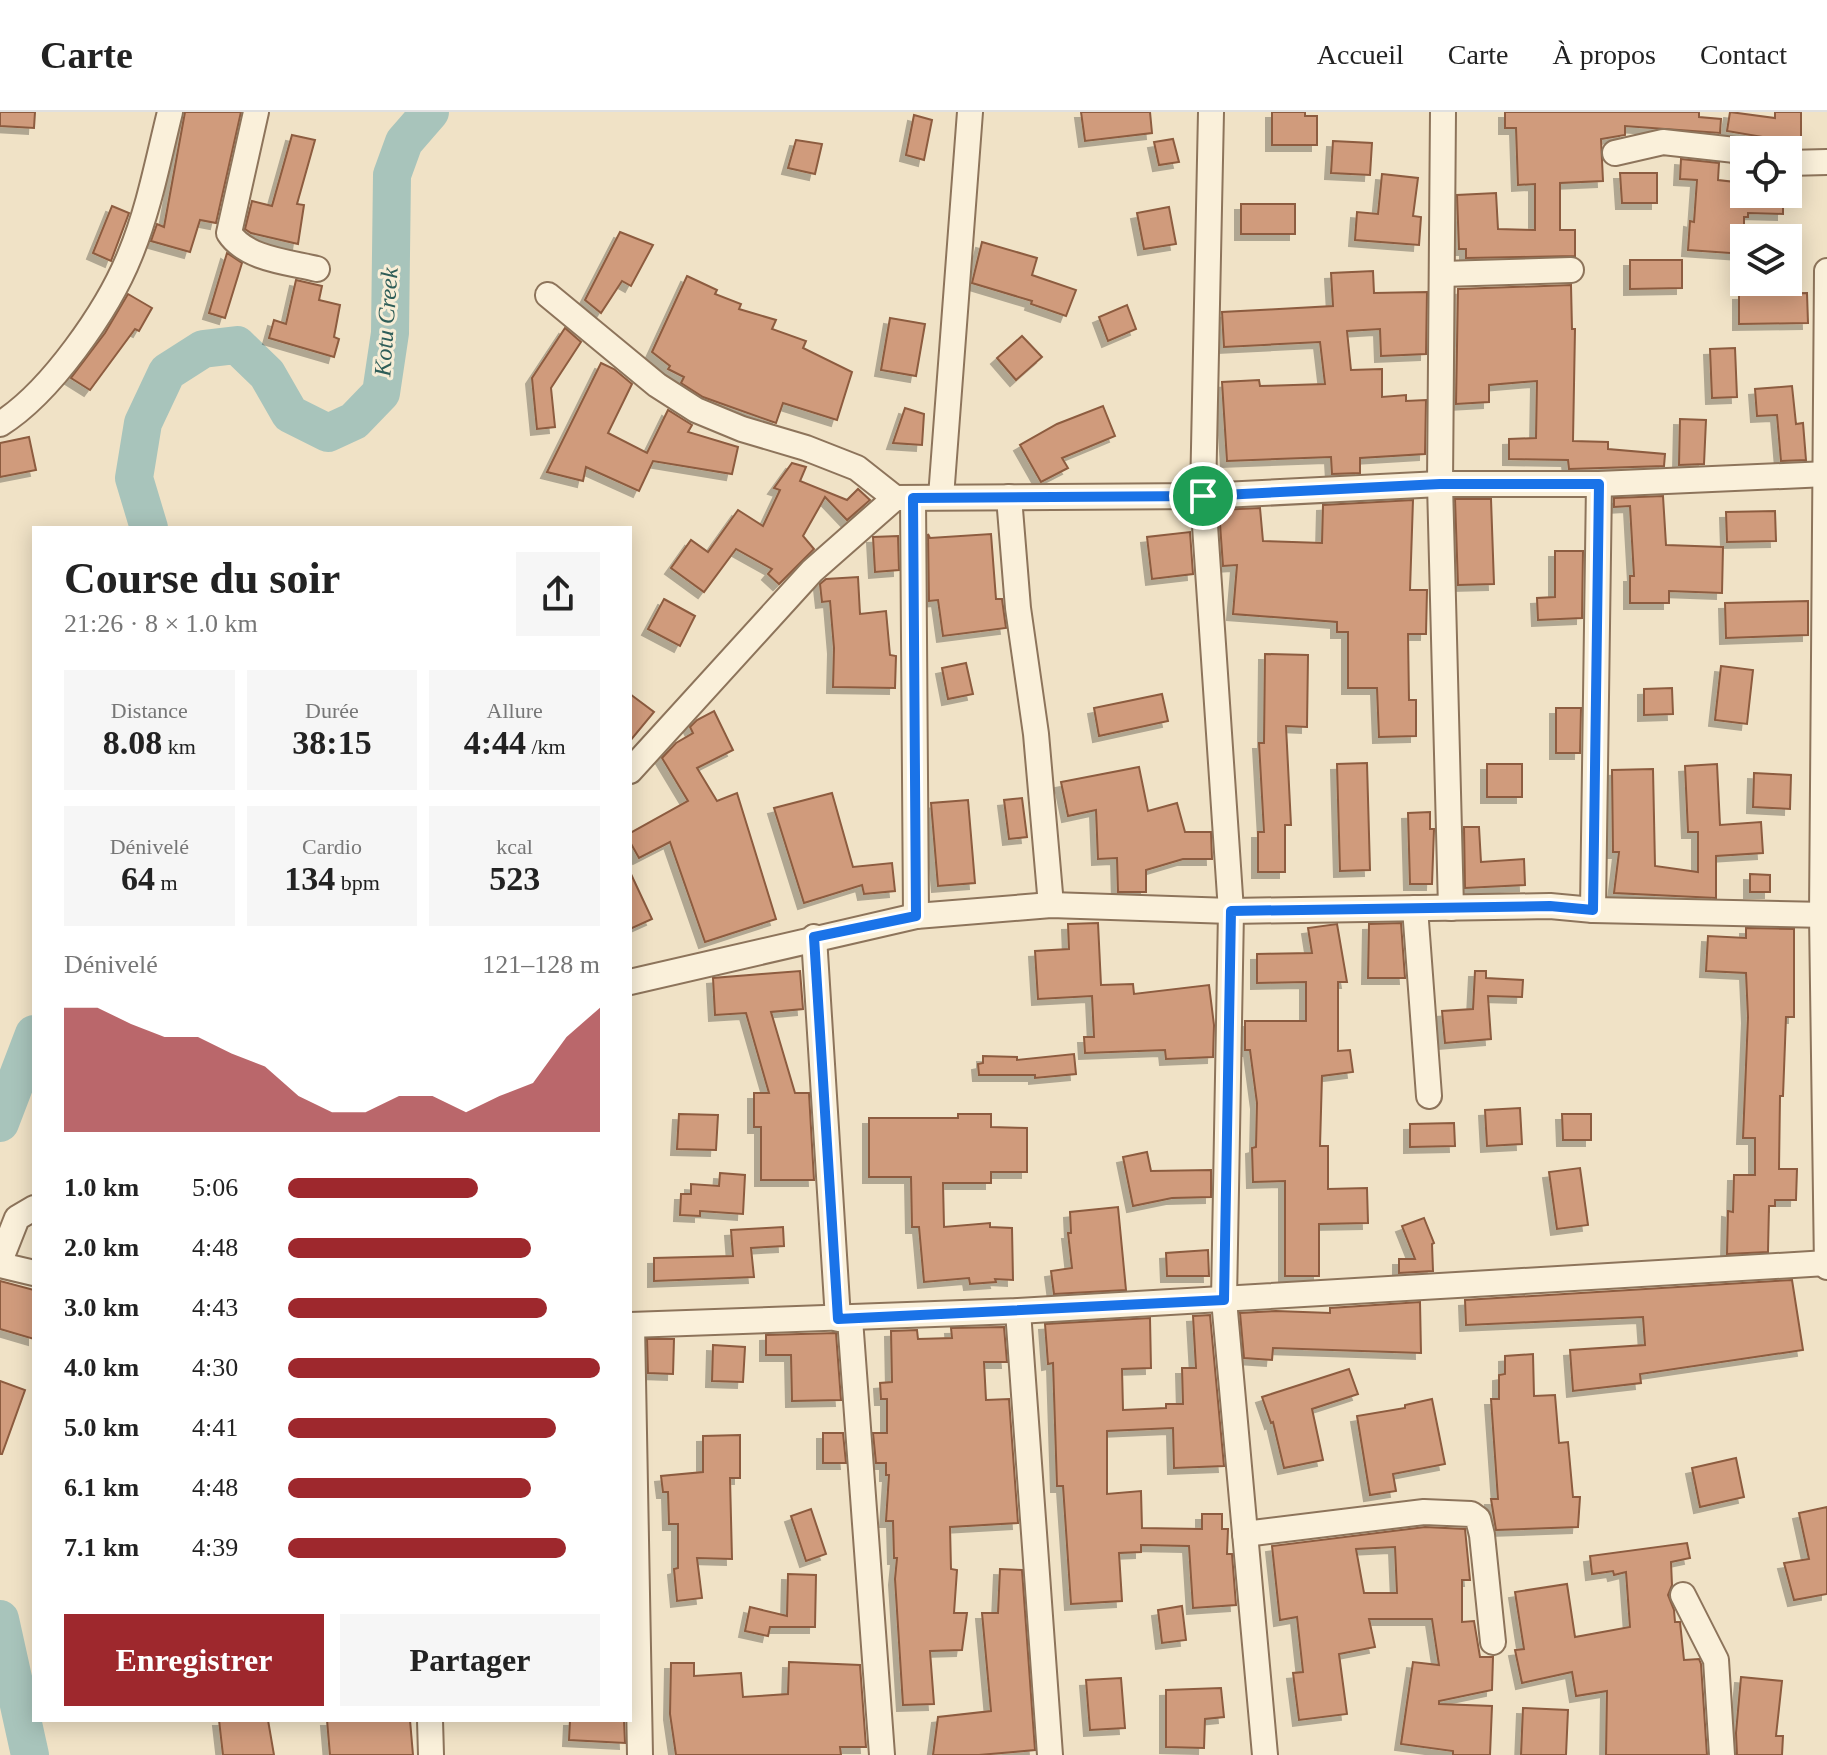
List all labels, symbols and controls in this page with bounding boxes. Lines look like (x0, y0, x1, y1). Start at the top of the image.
text: Carte (40, 34, 133, 76)
text: Accueil (1317, 39, 1404, 70)
text: Carte (1448, 39, 1508, 70)
text: À propos (1552, 39, 1656, 70)
text: Contact (1700, 39, 1787, 70)
map controls (1730, 136, 1802, 296)
button: locate (1730, 136, 1802, 208)
button: layers (1730, 224, 1802, 296)
water label: Kotu Creek (369, 266, 403, 378)
pin (1169, 462, 1237, 530)
icon: arrive (1181, 474, 1225, 518)
button: share (516, 552, 600, 636)
text: Course du soir (64, 554, 340, 603)
text: 21:26 · 8 × 1.0 km (64, 609, 258, 638)
text: Distance (111, 698, 188, 723)
text: Durée (305, 698, 359, 723)
text: Allure (487, 698, 543, 723)
text: 8.08 (103, 724, 162, 761)
text: 38:15 (292, 724, 372, 761)
text: 4:44 (464, 724, 526, 761)
text: km (162, 734, 196, 759)
text: /km (526, 734, 566, 759)
text: Dénivelé (110, 834, 189, 859)
text: Cardio (302, 834, 362, 859)
text: kcal (496, 834, 533, 859)
text: 64 (121, 860, 155, 897)
text: 134 (284, 860, 335, 897)
text: 523 (489, 860, 540, 897)
text: m (155, 870, 178, 895)
text: bpm (335, 870, 380, 895)
text: Dénivelé (64, 950, 158, 979)
text: 121–128 m (482, 950, 600, 979)
text: 1.0 km (64, 1173, 139, 1202)
text: 5:06 (192, 1173, 238, 1202)
text: 2.0 km (64, 1233, 139, 1262)
text: 4:48 (192, 1233, 238, 1262)
text: 3.0 km (64, 1293, 139, 1322)
text: 4:43 (192, 1293, 238, 1322)
text: 4.0 km (64, 1353, 139, 1382)
text: 4:30 (192, 1353, 238, 1382)
text: 5.0 km (64, 1413, 139, 1442)
text: 4:41 (192, 1413, 238, 1442)
text: 6.1 km (64, 1473, 139, 1502)
text: 4:48 (192, 1473, 238, 1502)
text: 7.1 km (64, 1533, 139, 1562)
text: 4:39 (192, 1533, 238, 1562)
button: Enregistrer (64, 1614, 324, 1706)
button: Partager (340, 1614, 600, 1706)

